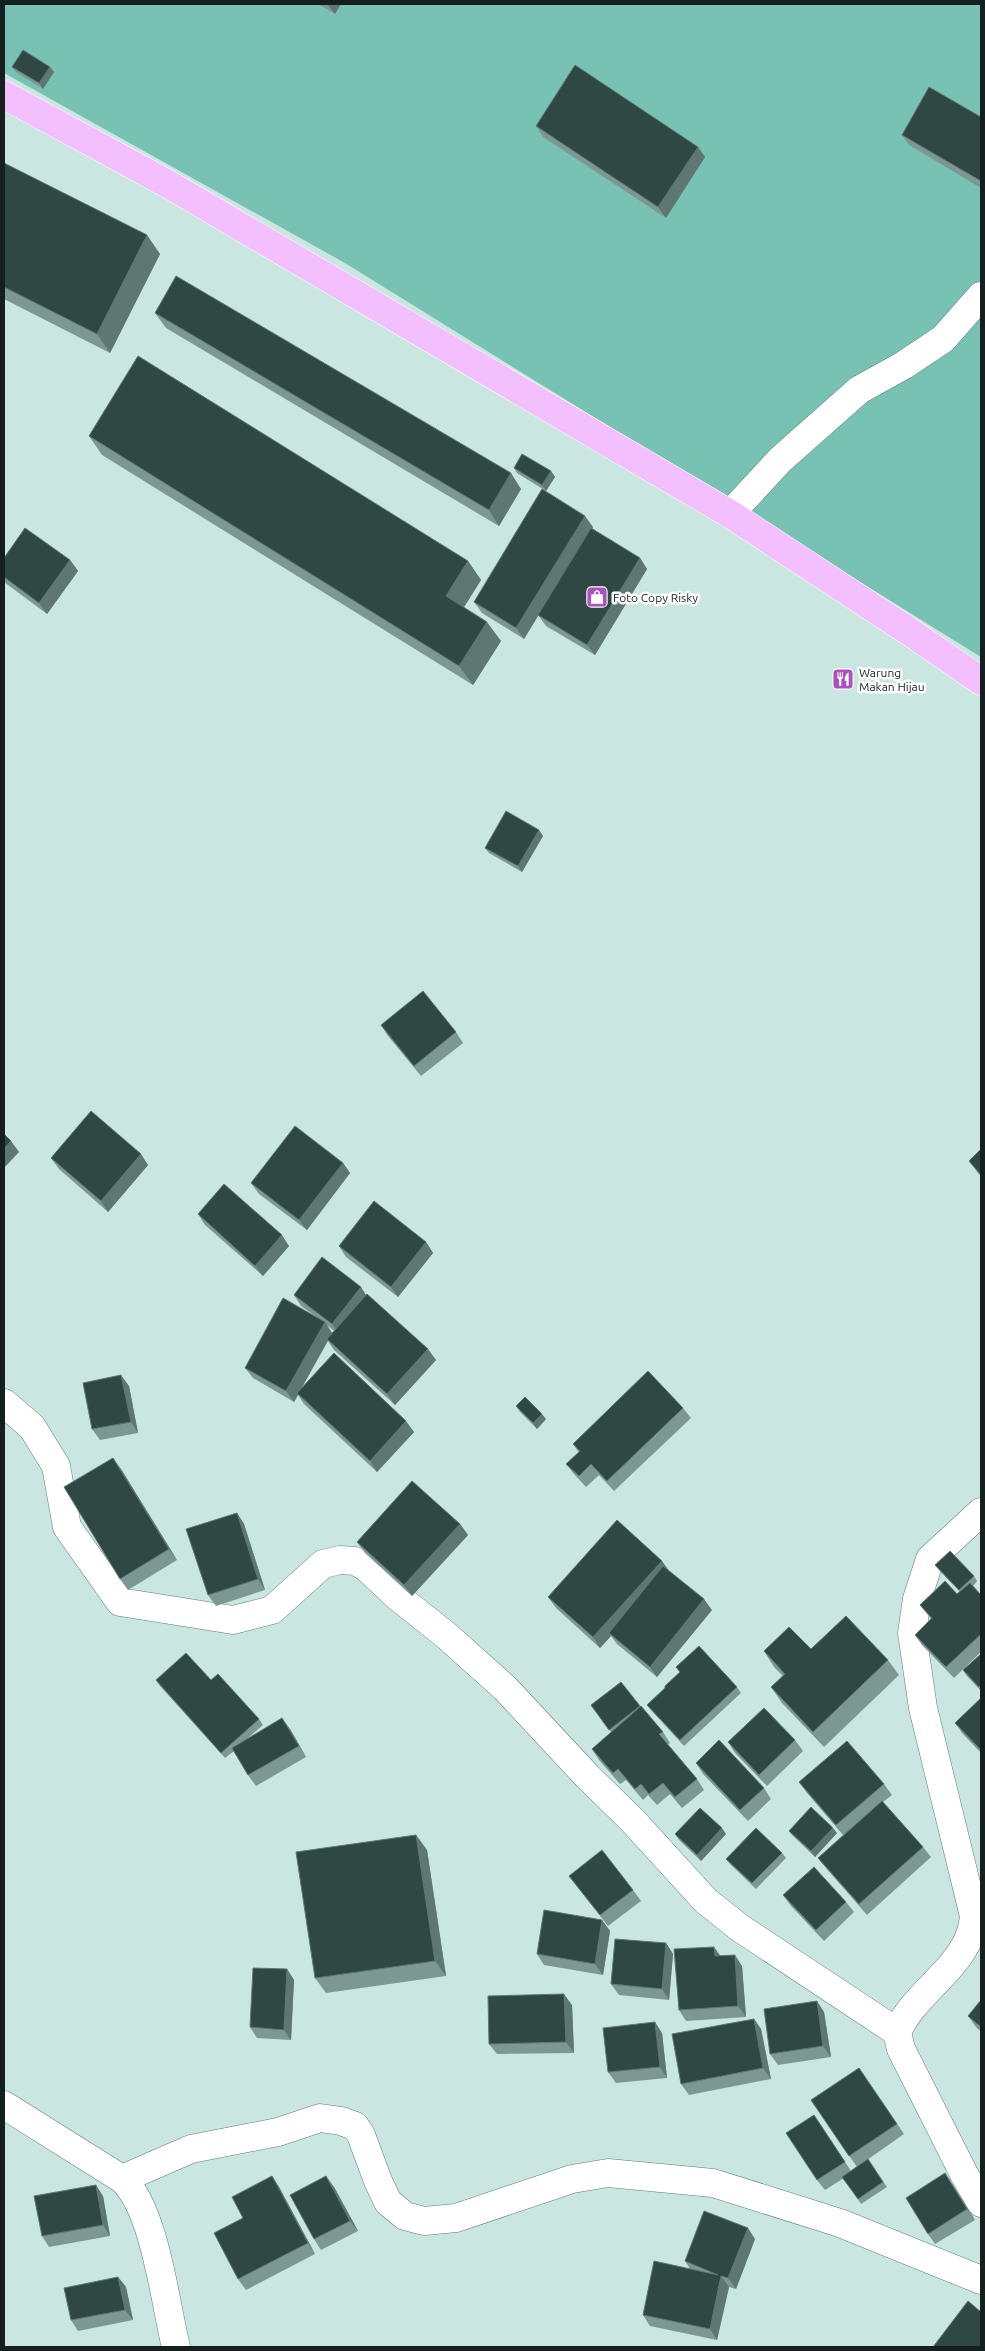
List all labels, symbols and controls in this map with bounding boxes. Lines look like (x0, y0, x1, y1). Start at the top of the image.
shop icon: Foto Copy Risky (585, 585, 609, 609)
place label: Foto Copy Risky (613, 591, 698, 604)
place label: Warung Makan Hijau (859, 666, 925, 693)
restaurant icon: Warung Makan Hijau (831, 667, 855, 691)

